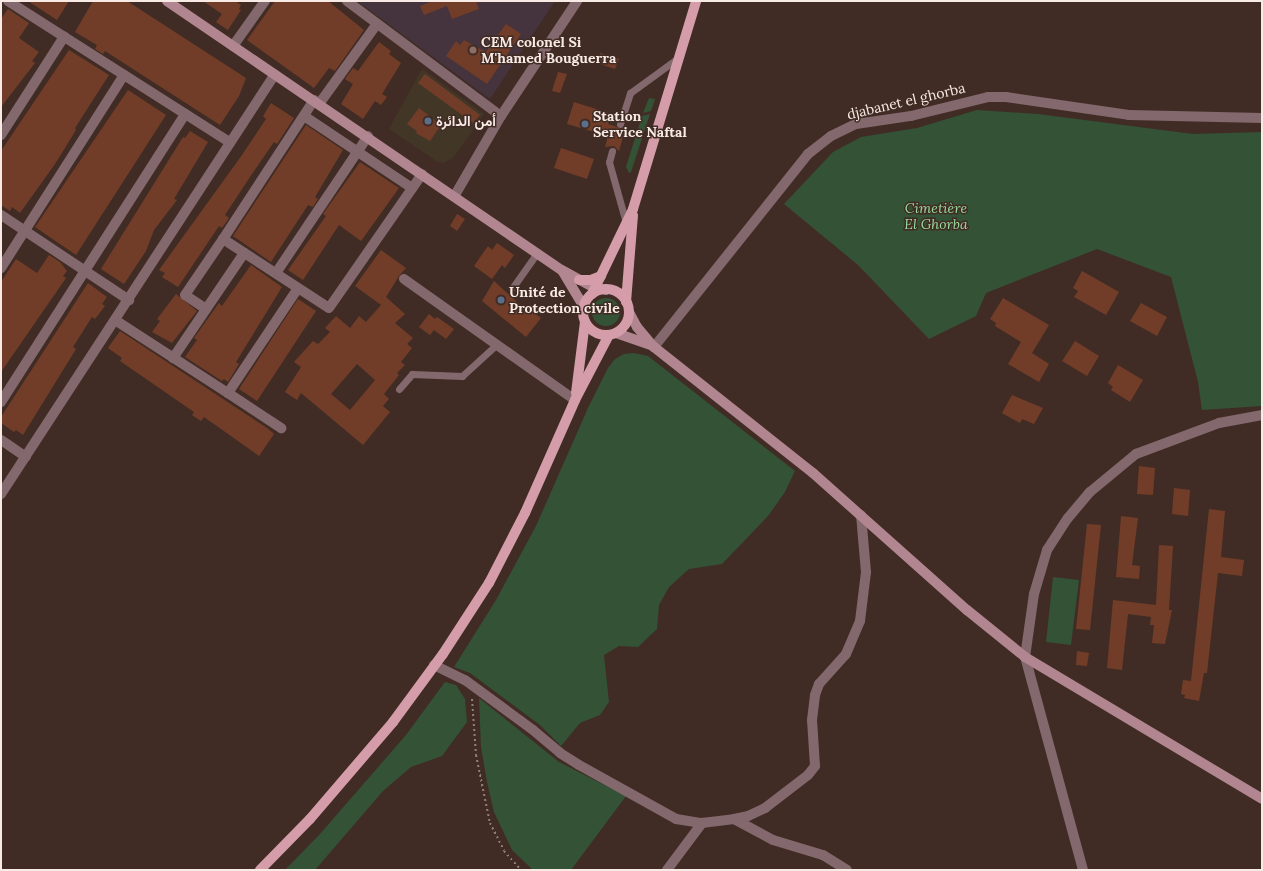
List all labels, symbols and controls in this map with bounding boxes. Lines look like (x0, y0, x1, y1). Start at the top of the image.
place label: CEM colonel Si M'hamed Bouguerra (481, 34, 616, 66)
marker: CEM colonel Si M'hamed Bouguerra (468, 45, 478, 55)
street label: djabanet el ghorba (845, 79, 967, 123)
place label: Station Service Naftal (593, 108, 687, 140)
place label: أمن الدائرة (436, 113, 496, 129)
marker: أمن الدائرة (423, 116, 433, 126)
marker: Station Service Naftal (580, 119, 590, 129)
park label: Cimetière El Ghorba (904, 200, 968, 232)
place label: Unité de Protection civile (509, 284, 620, 316)
marker: Unité de Protection civile (496, 295, 506, 305)

